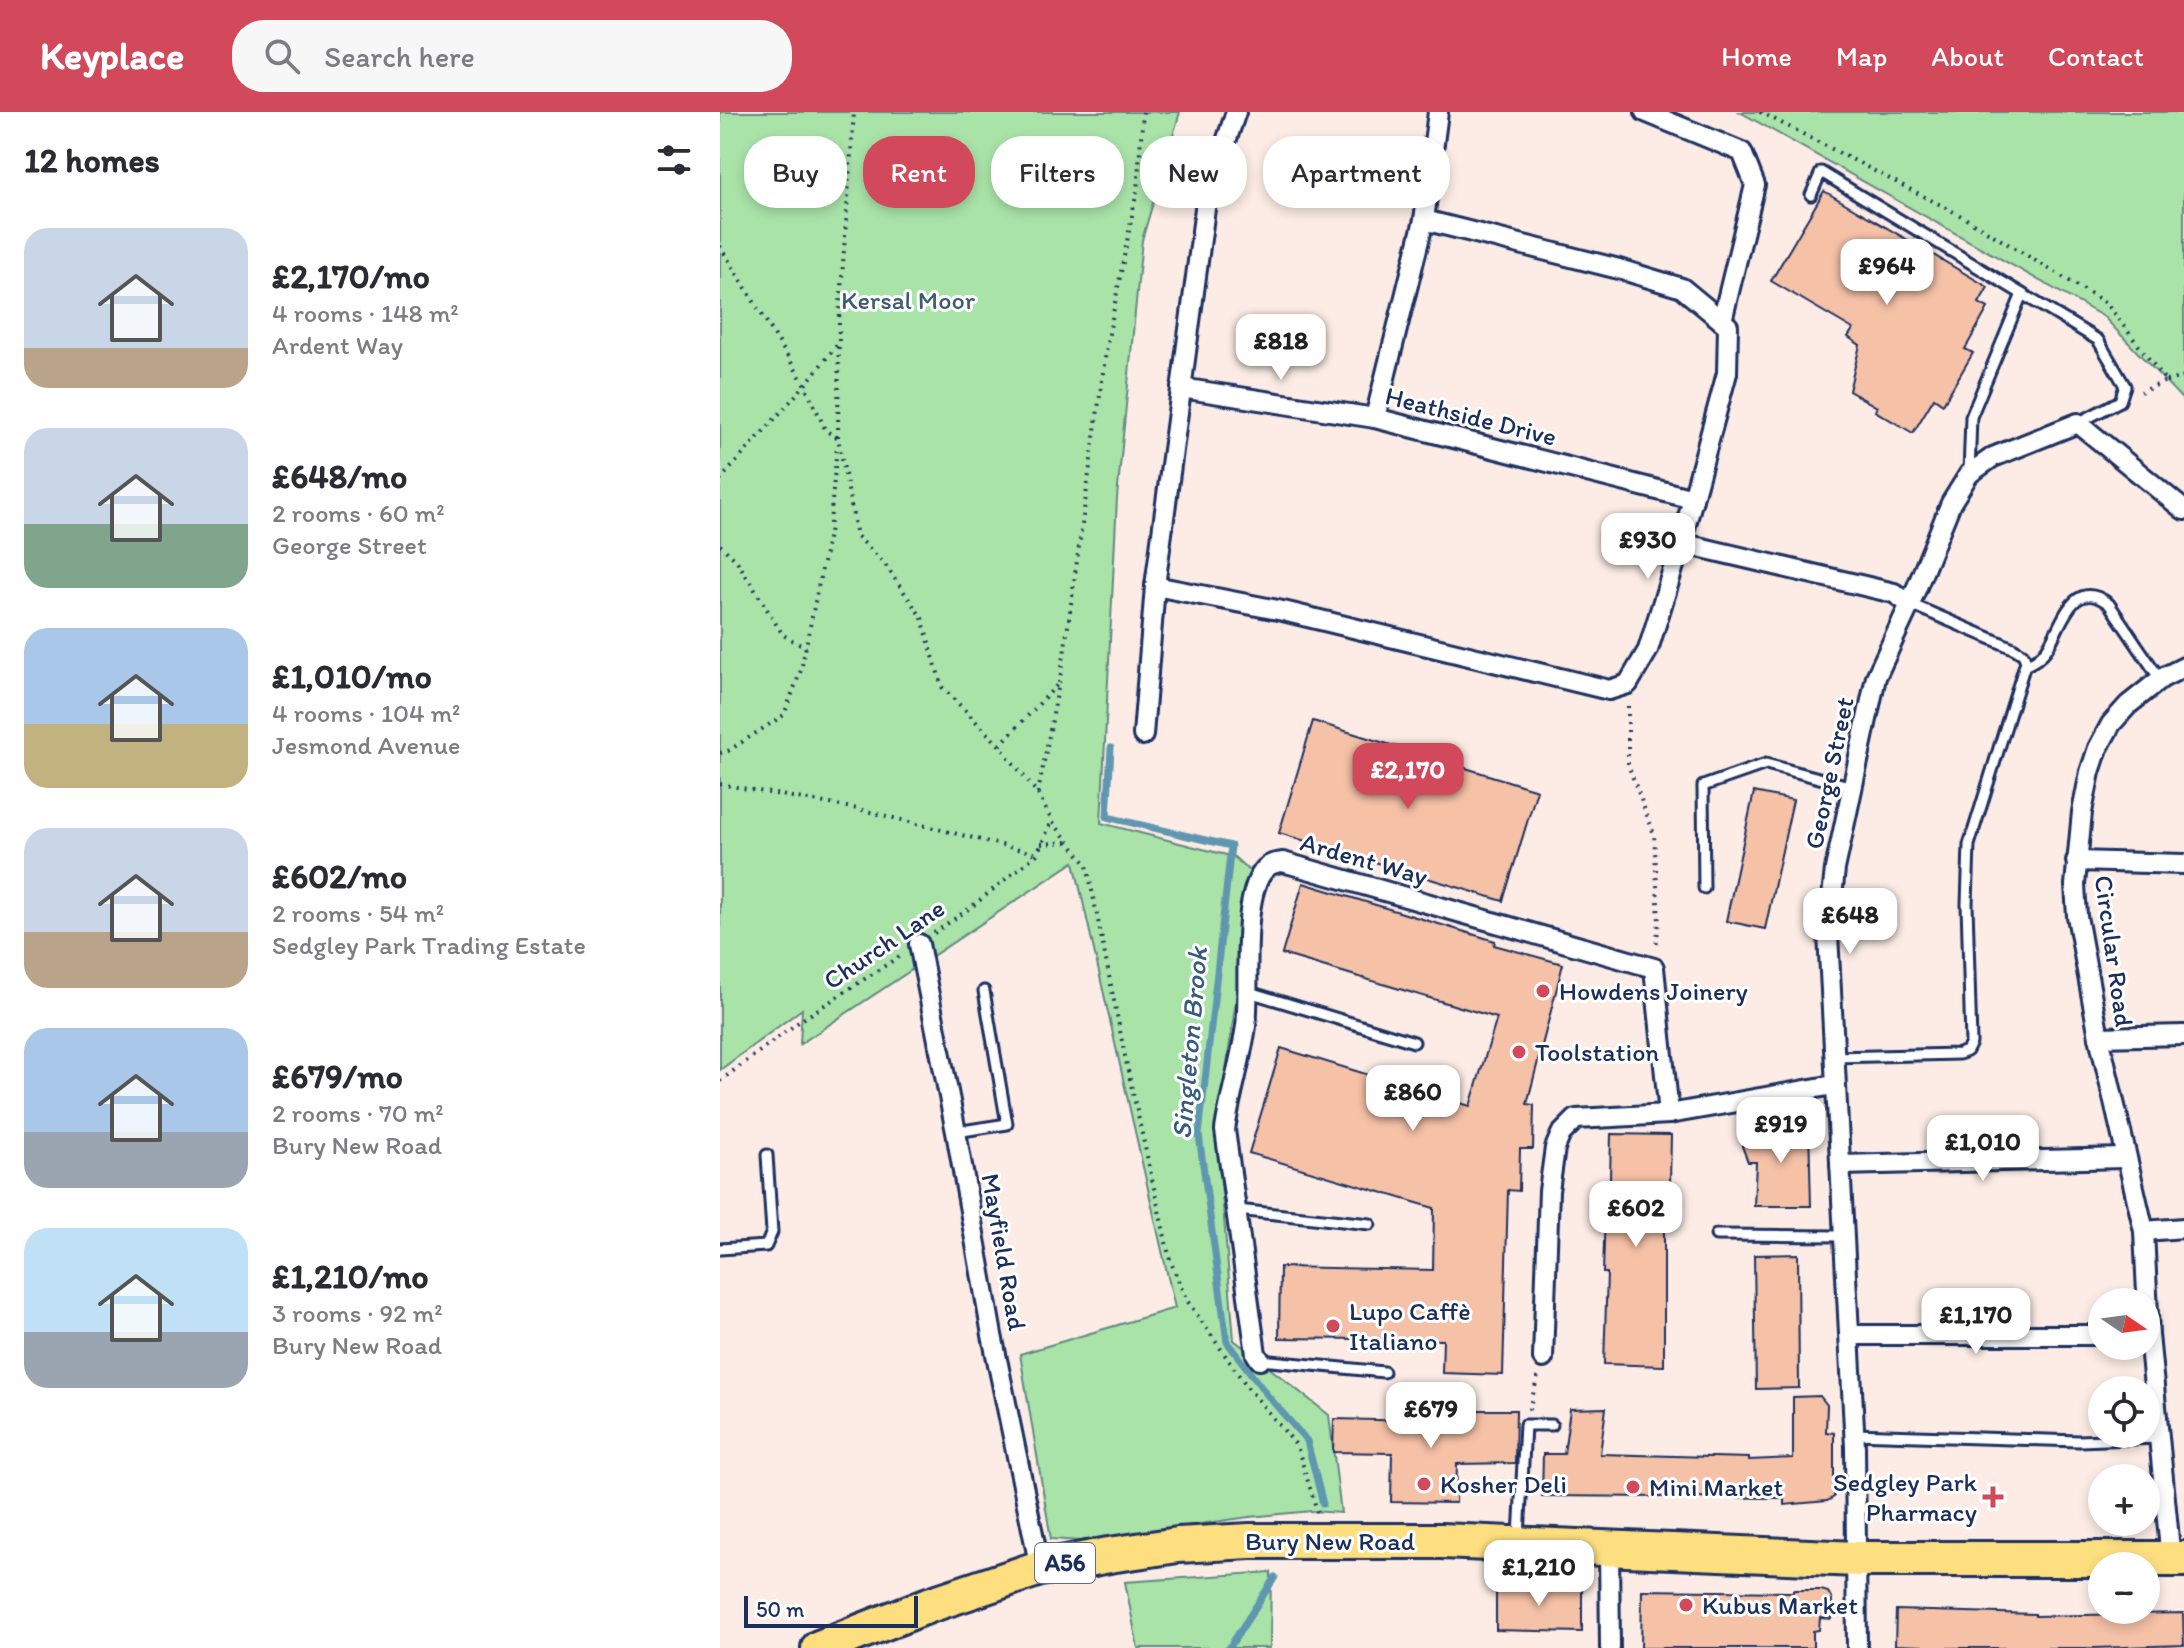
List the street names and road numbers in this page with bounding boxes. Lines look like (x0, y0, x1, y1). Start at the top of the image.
street label: Heathside Drive (1382, 379, 1560, 453)
street label: George Street (1797, 694, 1861, 852)
street label: Ardent Way (1297, 826, 1431, 892)
street label: Circular Road (2088, 873, 2140, 1029)
street label: Church Lane (817, 892, 951, 996)
street label: Mayfield Road (974, 1171, 1034, 1334)
street label: Bury New Road (1245, 1525, 1416, 1557)
road number: A56 (1035, 1543, 1095, 1583)

